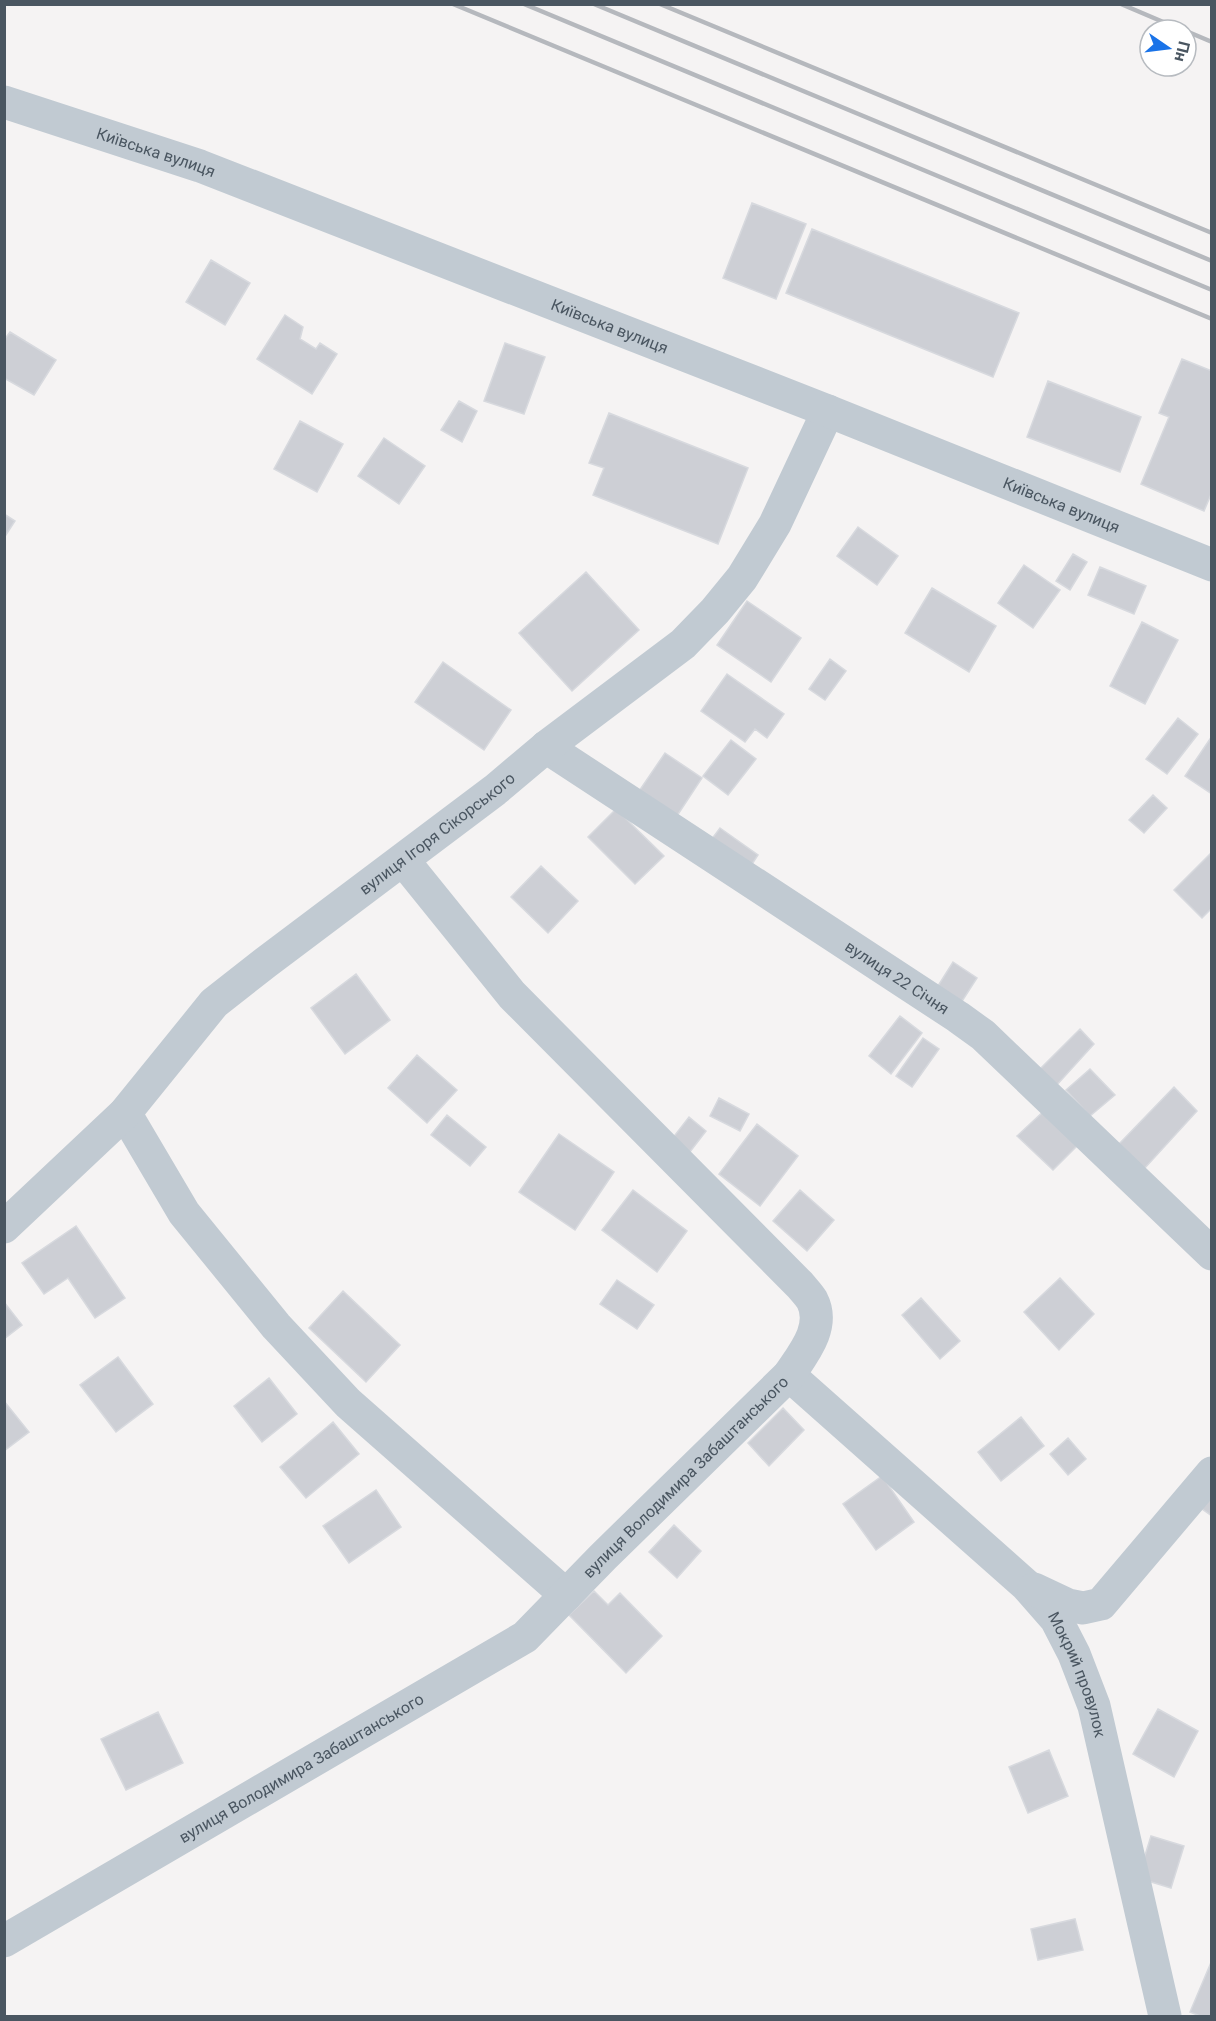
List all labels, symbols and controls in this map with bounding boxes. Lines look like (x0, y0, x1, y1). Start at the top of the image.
north arrow (1138, 18, 1198, 78)
text: Пн (1170, 39, 1194, 64)
street label: Київська вулиця (94, 123, 218, 181)
street label: Київська вулиця (549, 294, 671, 357)
street label: Київська вулиця (1001, 473, 1123, 537)
street label: вулиця Ігоря Сікорського (355, 768, 519, 898)
street label: вулиця 22 Січня (842, 936, 953, 1018)
street label: вулиця Володимира Забаштанського (579, 1372, 792, 1582)
street label: Мокрий провулок (1044, 1608, 1110, 1740)
street label: вулиця Володимира Забаштанського (175, 1689, 427, 1846)

